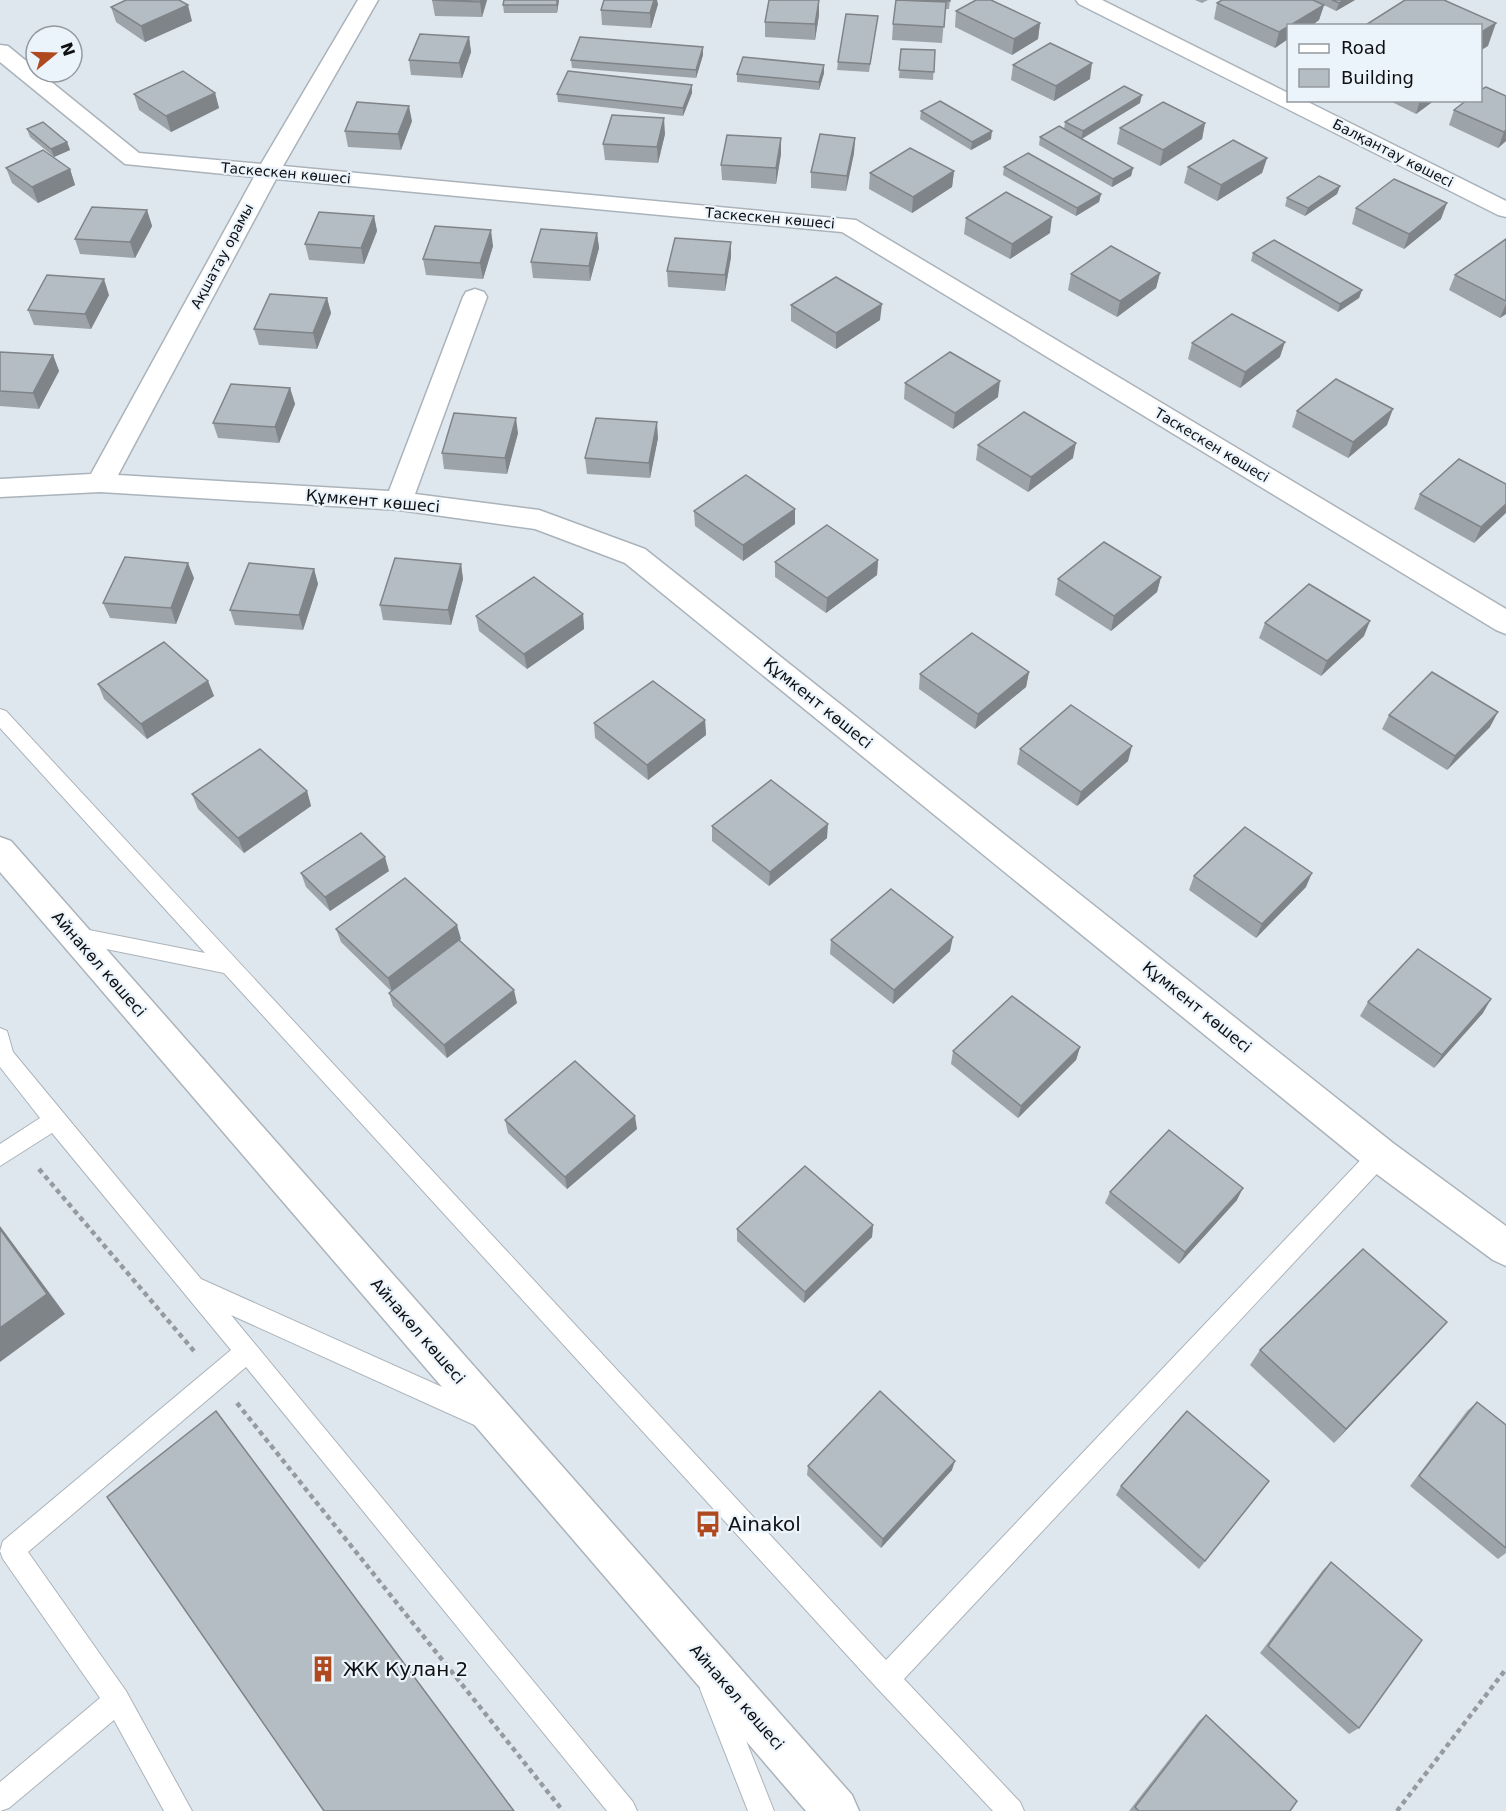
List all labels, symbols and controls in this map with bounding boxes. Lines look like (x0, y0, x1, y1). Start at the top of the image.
north arrow (24, 24, 84, 84)
legend (1287, 24, 1482, 102)
text: Road (1341, 37, 1386, 58)
text: N (57, 40, 79, 59)
text: Building (1341, 67, 1414, 88)
street label: Балқантау көшесі (1330, 116, 1456, 190)
street label: Таскескен көшесі (219, 159, 352, 187)
street label: Ақшатау орамы (188, 201, 256, 311)
street label: Таскескен көшесі (703, 204, 836, 232)
street label: Таскескен көшесі (1151, 404, 1272, 485)
street label: Құмкент көшесі (305, 486, 441, 516)
street label: Құмкент көшесі (760, 653, 876, 753)
street label: Айнакөл көшесі (48, 907, 150, 1021)
street label: Құмкент көшесі (1139, 957, 1255, 1057)
street label: Айнакөл көшесі (367, 1274, 469, 1388)
bus stop icon: Ainakol (693, 1509, 723, 1539)
place label: Ainakol (728, 1512, 801, 1536)
street label: Айнакөл көшесі (686, 1640, 788, 1754)
building icon: ЖК Кулан 2 (308, 1654, 338, 1684)
place label: ЖК Кулан 2 (343, 1657, 468, 1681)

